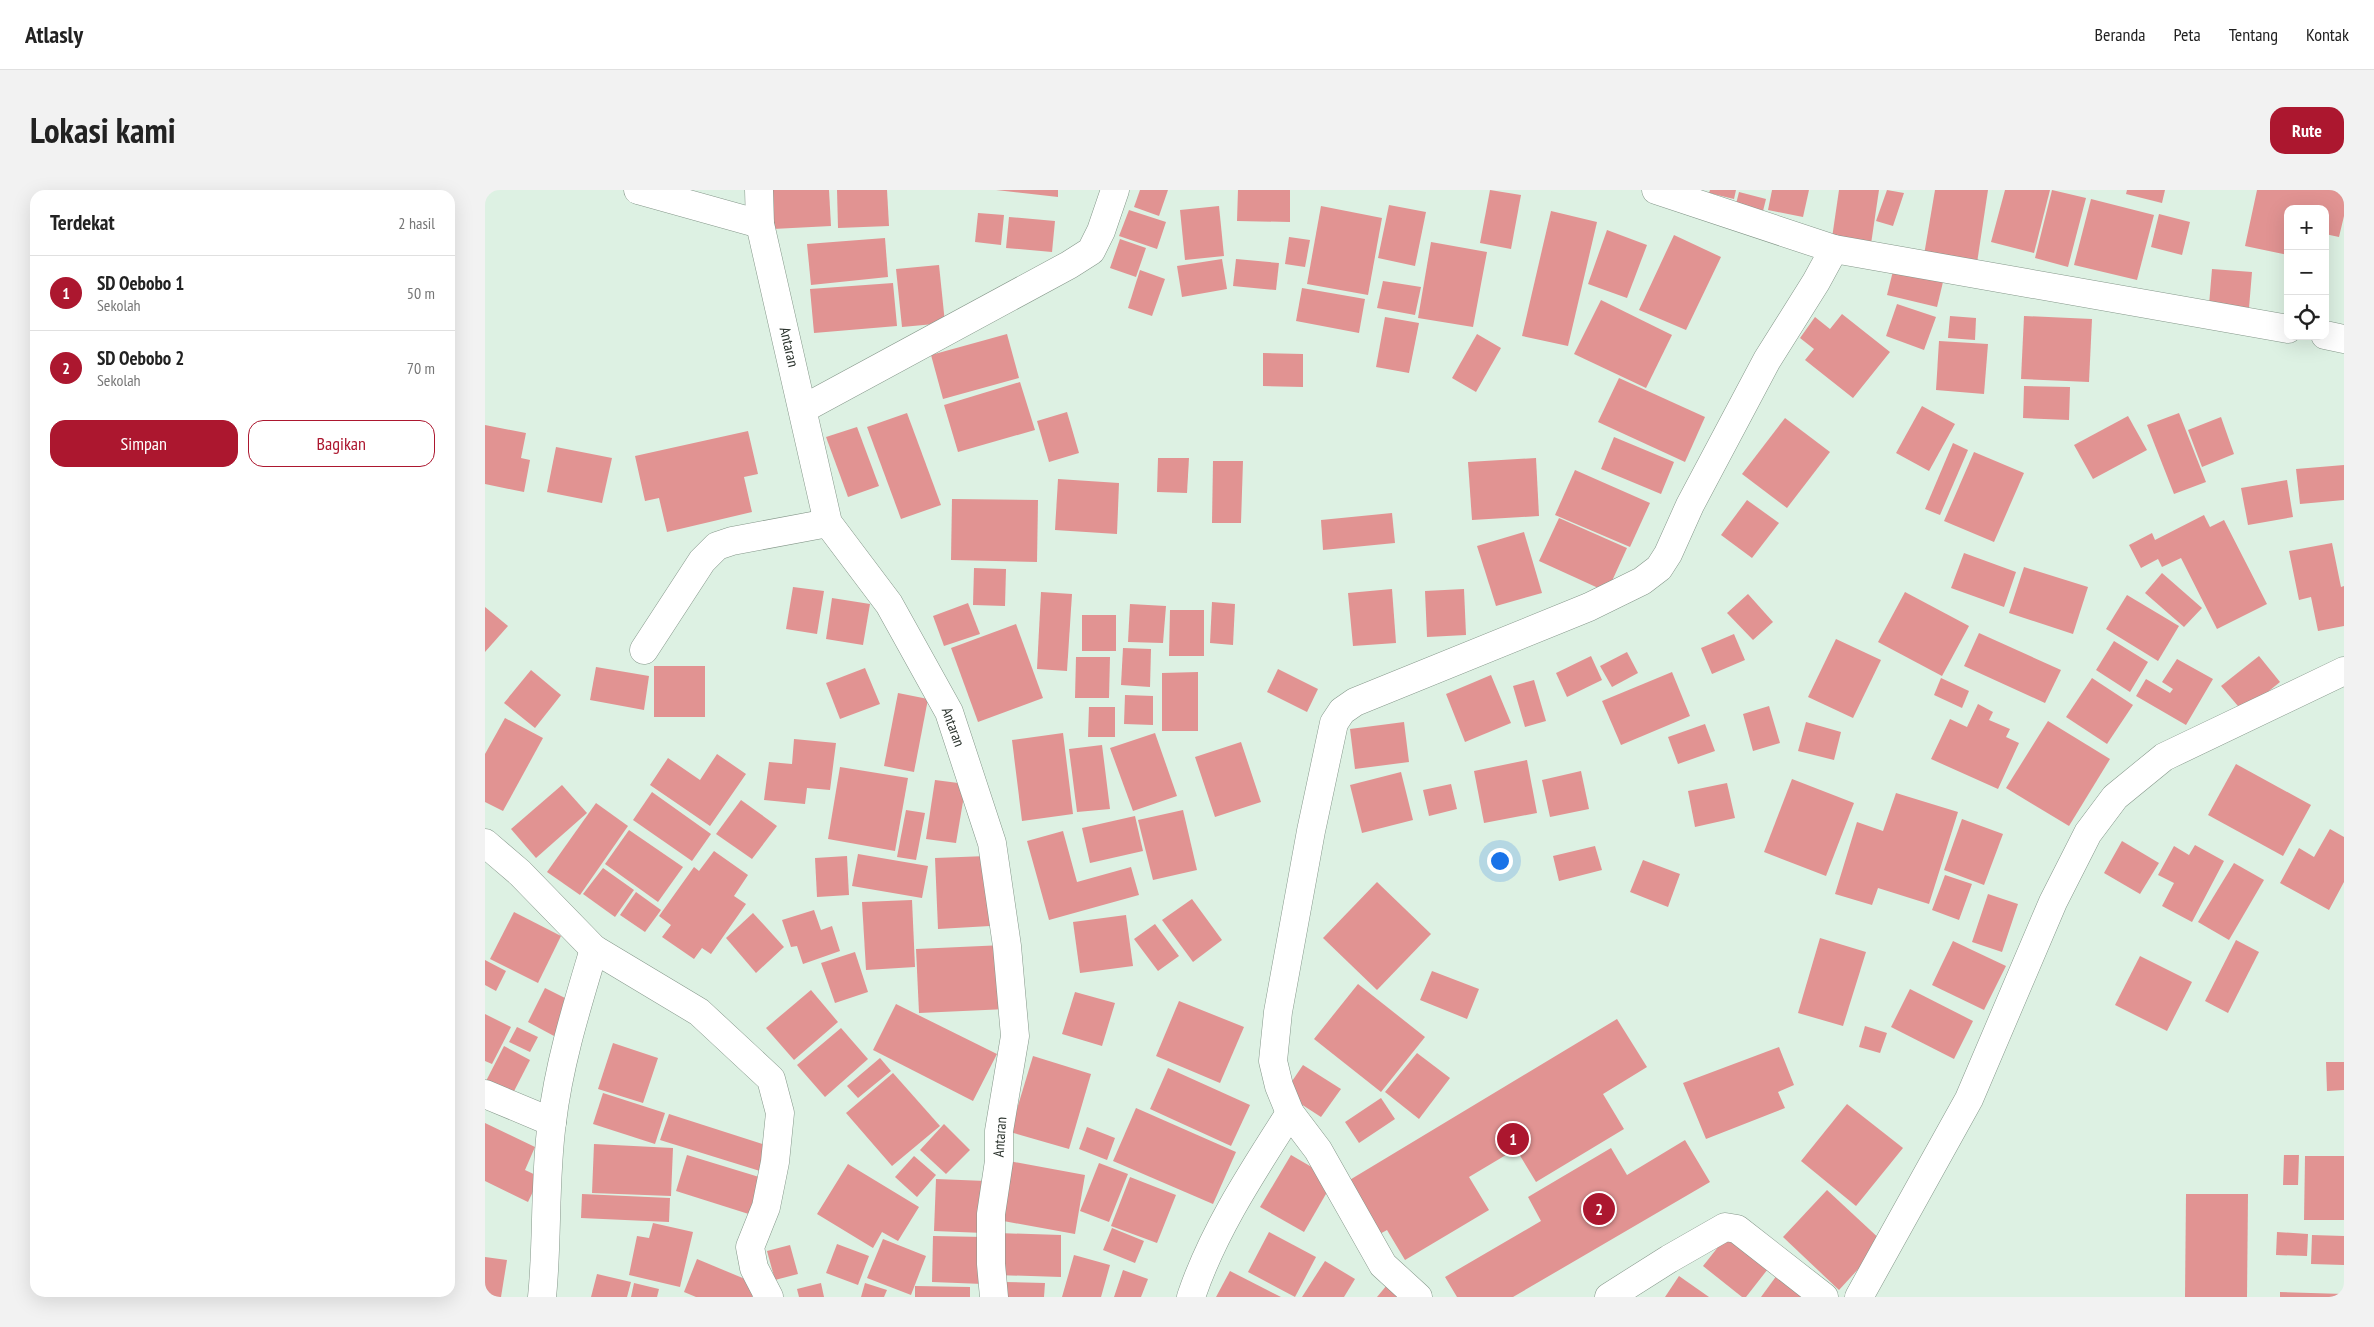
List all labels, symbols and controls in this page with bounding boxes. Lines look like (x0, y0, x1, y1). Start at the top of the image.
text: Atlasly (25, 19, 83, 50)
text: Beranda (2095, 23, 2145, 46)
text: Peta (2173, 23, 2201, 46)
text: Tentang (2229, 23, 2278, 46)
text: Kontak (2306, 23, 2349, 46)
text: Lokasi kami (30, 107, 176, 153)
button: Rute (2270, 107, 2344, 154)
map controls (2284, 205, 2329, 340)
button: + (2284, 205, 2329, 250)
text: Terdekat (50, 209, 115, 236)
text: 2 hasil (398, 213, 435, 233)
button: − (2284, 250, 2329, 295)
text: SD Oebobo 1 (97, 271, 184, 295)
text: 1 (62, 283, 70, 303)
text: 50 m (407, 283, 435, 303)
text: Sekolah (97, 295, 141, 315)
button: locate (2284, 295, 2329, 340)
street label: Antaran (776, 325, 803, 369)
text: SD Oebobo 2 (97, 346, 184, 370)
text: 2 (62, 358, 70, 378)
text: 70 m (407, 358, 435, 378)
text: Sekolah (97, 370, 141, 390)
button: Simpan (50, 420, 238, 467)
button: Bagikan (248, 420, 435, 467)
street label: Antaran (938, 705, 969, 749)
your location (1487, 848, 1513, 874)
street label: Antaran (989, 1116, 1010, 1158)
pin: 1 (1497, 1120, 1529, 1158)
pin: 2 (1583, 1190, 1615, 1228)

